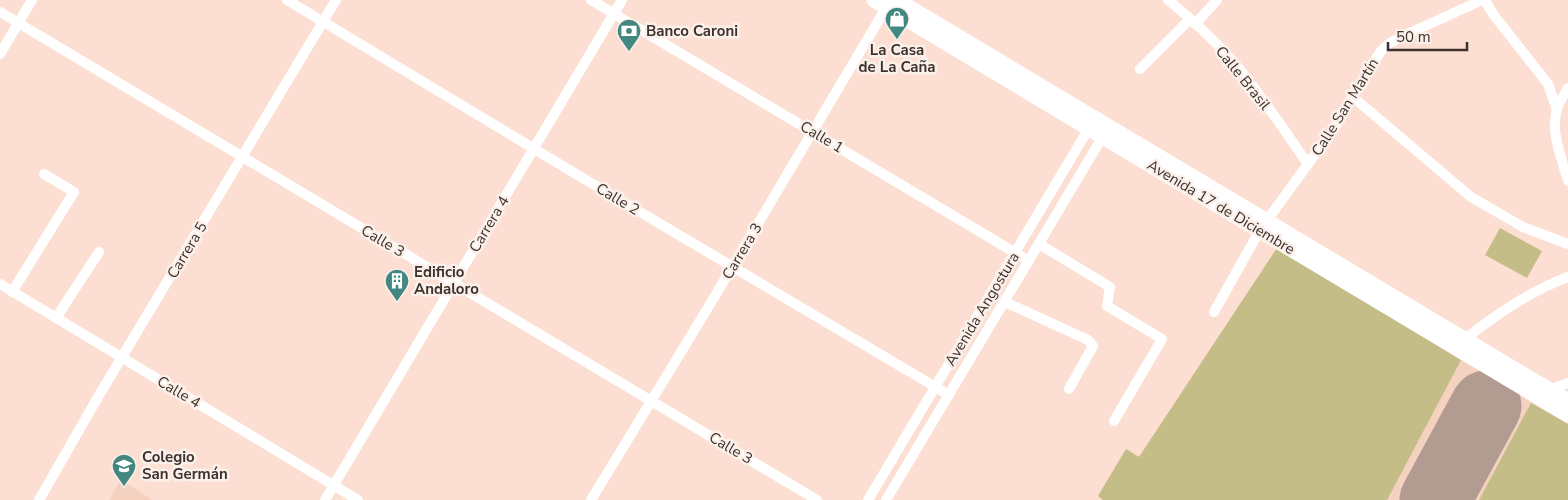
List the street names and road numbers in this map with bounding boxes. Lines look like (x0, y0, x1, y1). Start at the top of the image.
street label: Calle Brasil (1211, 42, 1275, 115)
street label: Calle San Martín (1307, 54, 1383, 160)
street label: Calle 1 (797, 116, 847, 158)
street label: Avenida 17 de Diciembre (1143, 155, 1299, 259)
street label: Calle 2 (593, 178, 643, 220)
street label: Carrera 4 (464, 192, 514, 256)
street label: Carrera 5 (162, 218, 212, 282)
street label: Carrera 3 (717, 219, 767, 283)
street label: Calle 3 (358, 220, 408, 262)
street label: Avenida Angostura (940, 248, 1024, 370)
street label: Calle 4 (154, 371, 204, 413)
street label: Calle 3 (706, 427, 756, 469)

